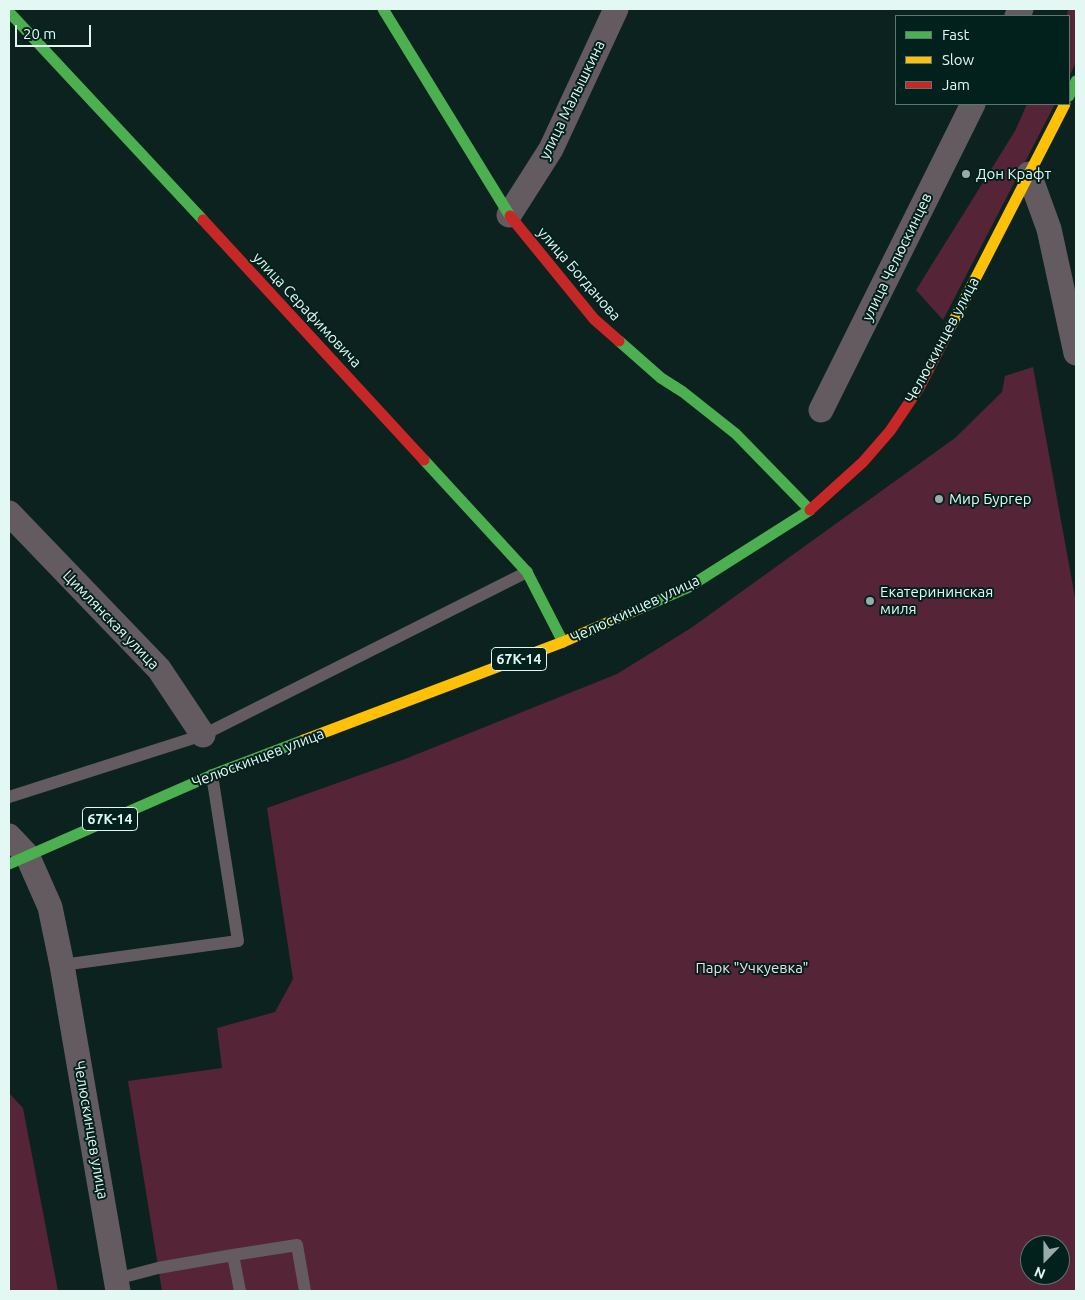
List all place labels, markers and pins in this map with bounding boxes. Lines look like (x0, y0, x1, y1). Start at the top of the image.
place label: Дон Крафт (976, 165, 1051, 183)
marker: Дон Крафт (960, 168, 972, 180)
place label: Мир Бургер (949, 490, 1031, 508)
marker: Мир Бургер (933, 493, 945, 505)
place label: Екатерининская миля (880, 583, 993, 618)
marker: Екатерининская миля (864, 595, 876, 607)

